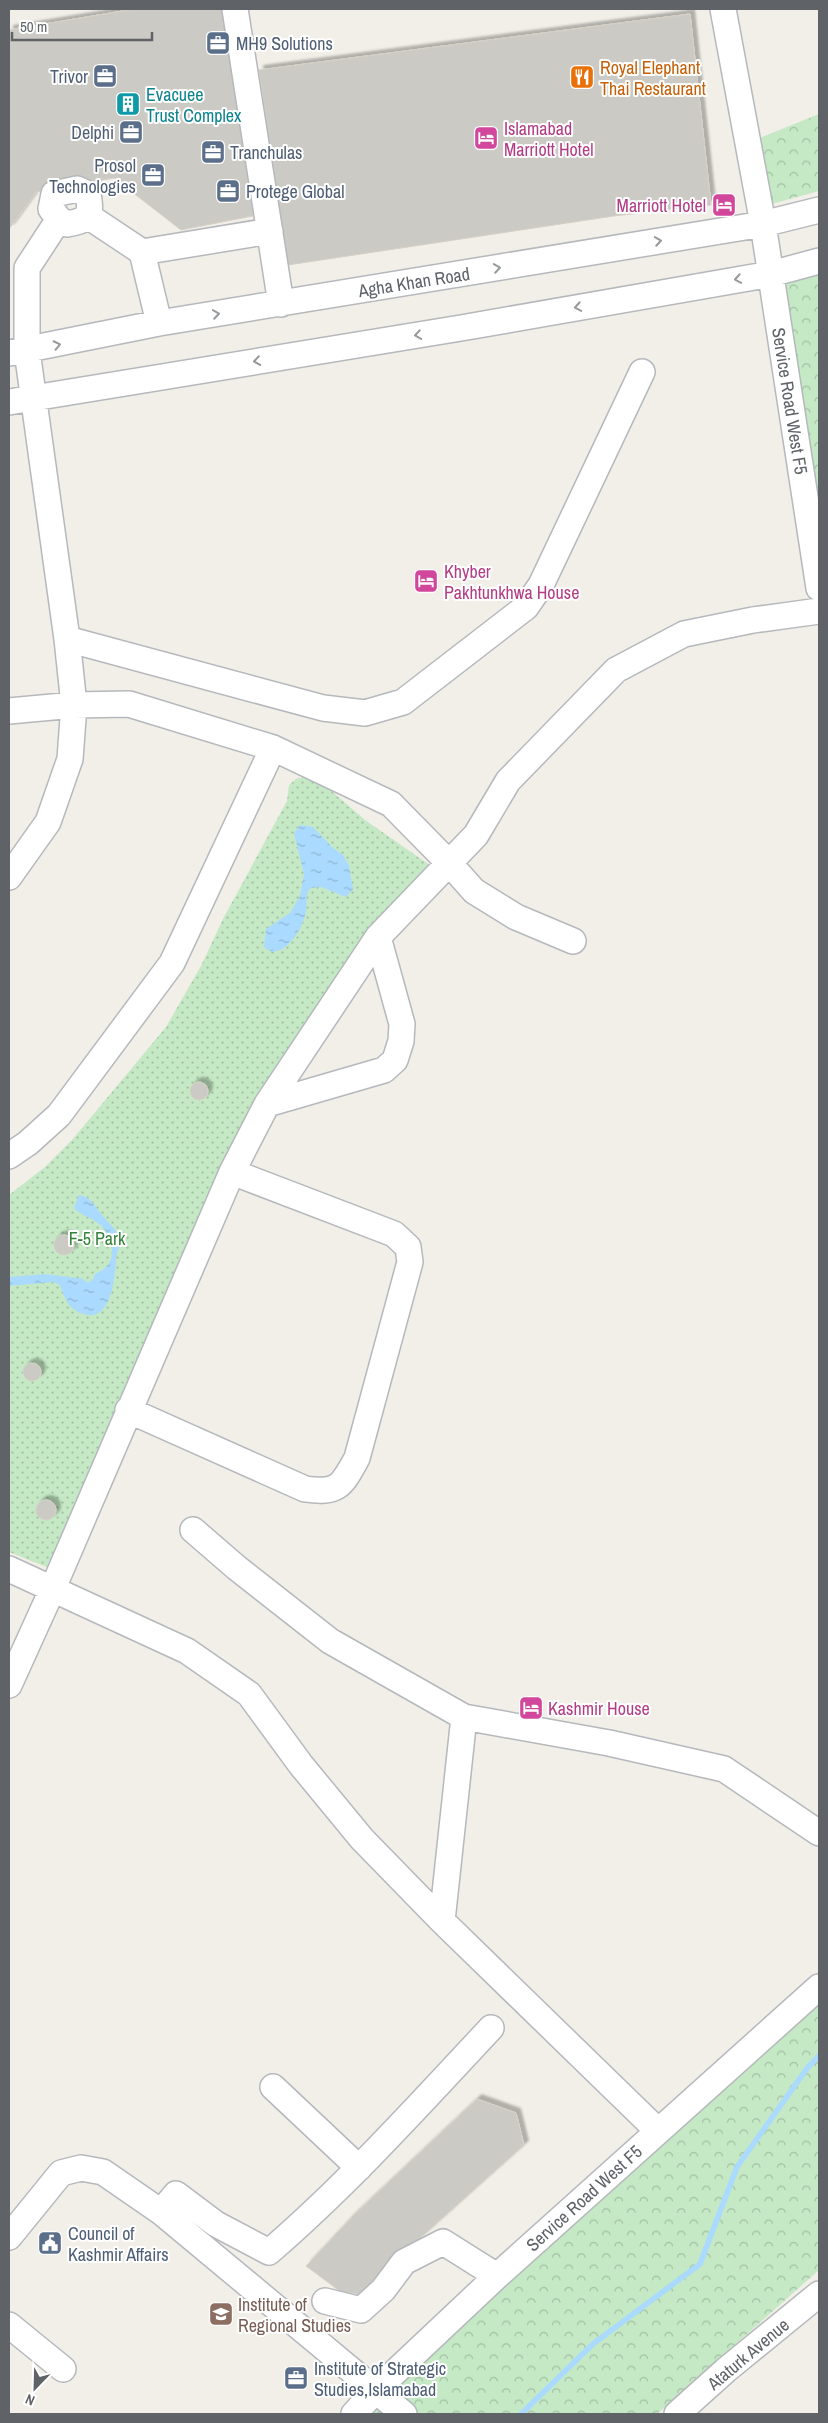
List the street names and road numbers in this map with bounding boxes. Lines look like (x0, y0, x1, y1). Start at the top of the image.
street label: Agha Khan Road (356, 261, 471, 303)
street label: Service Road West F5 (766, 326, 814, 476)
street label: Service Road West F5 (521, 2139, 647, 2257)
street label: Ataturk Avenue (701, 2312, 794, 2396)

